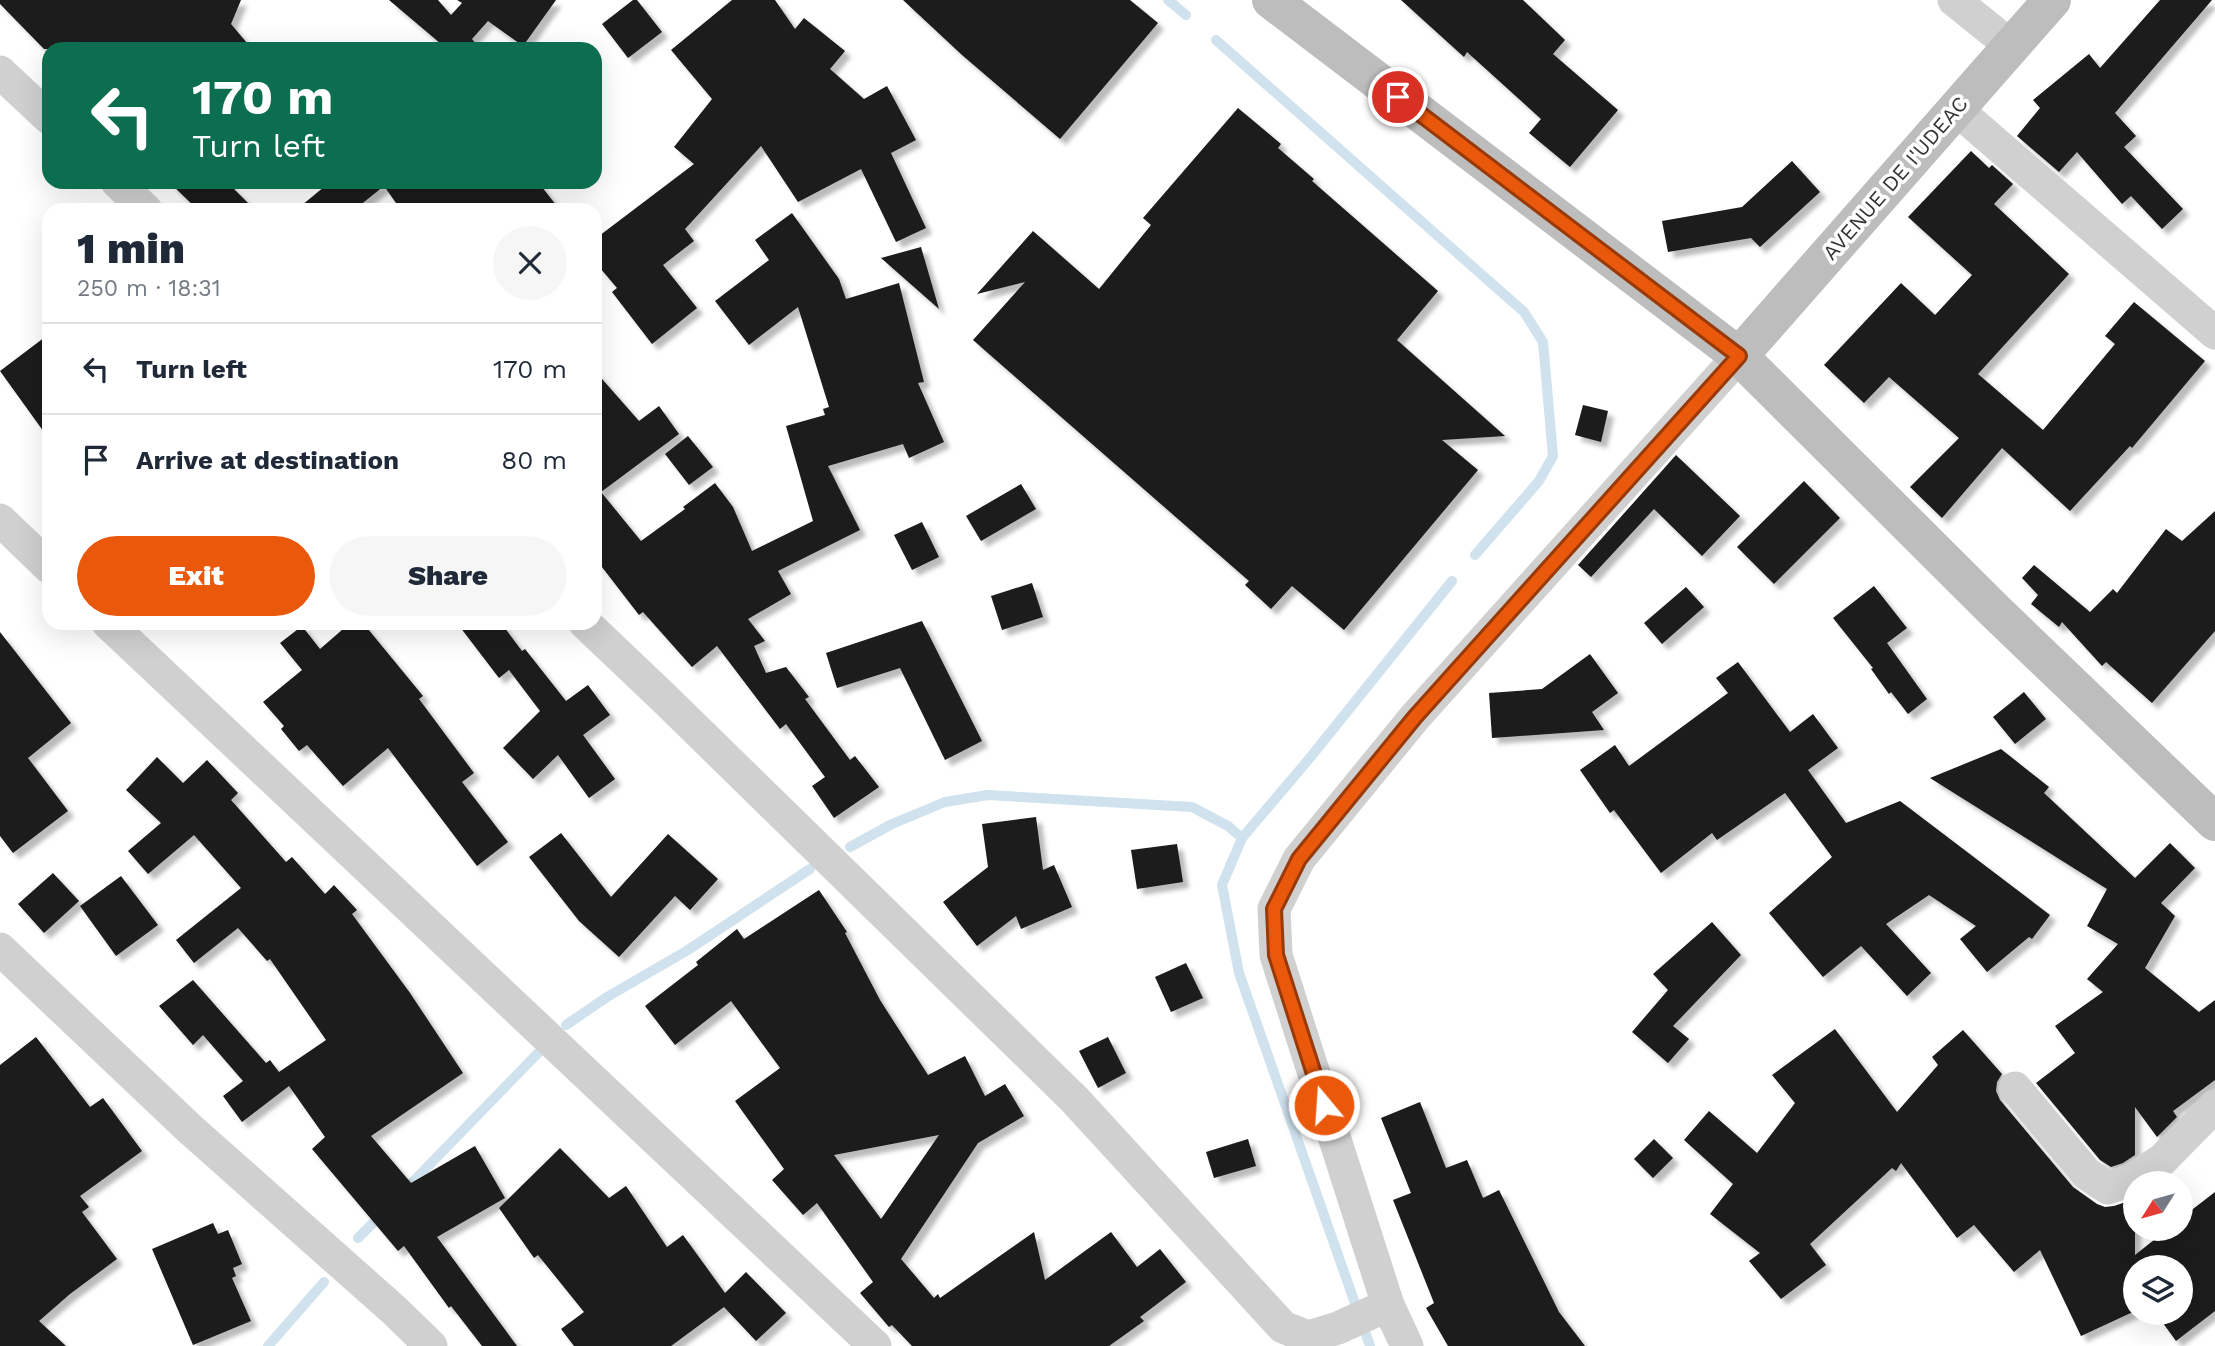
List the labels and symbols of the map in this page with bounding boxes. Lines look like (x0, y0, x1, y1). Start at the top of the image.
pin (1368, 67, 1428, 127)
street label: AVENUE DE I'UDEAC (1817, 91, 1973, 265)
position arrow (1287, 1068, 1361, 1142)
north arrow (2123, 1171, 2193, 1241)

